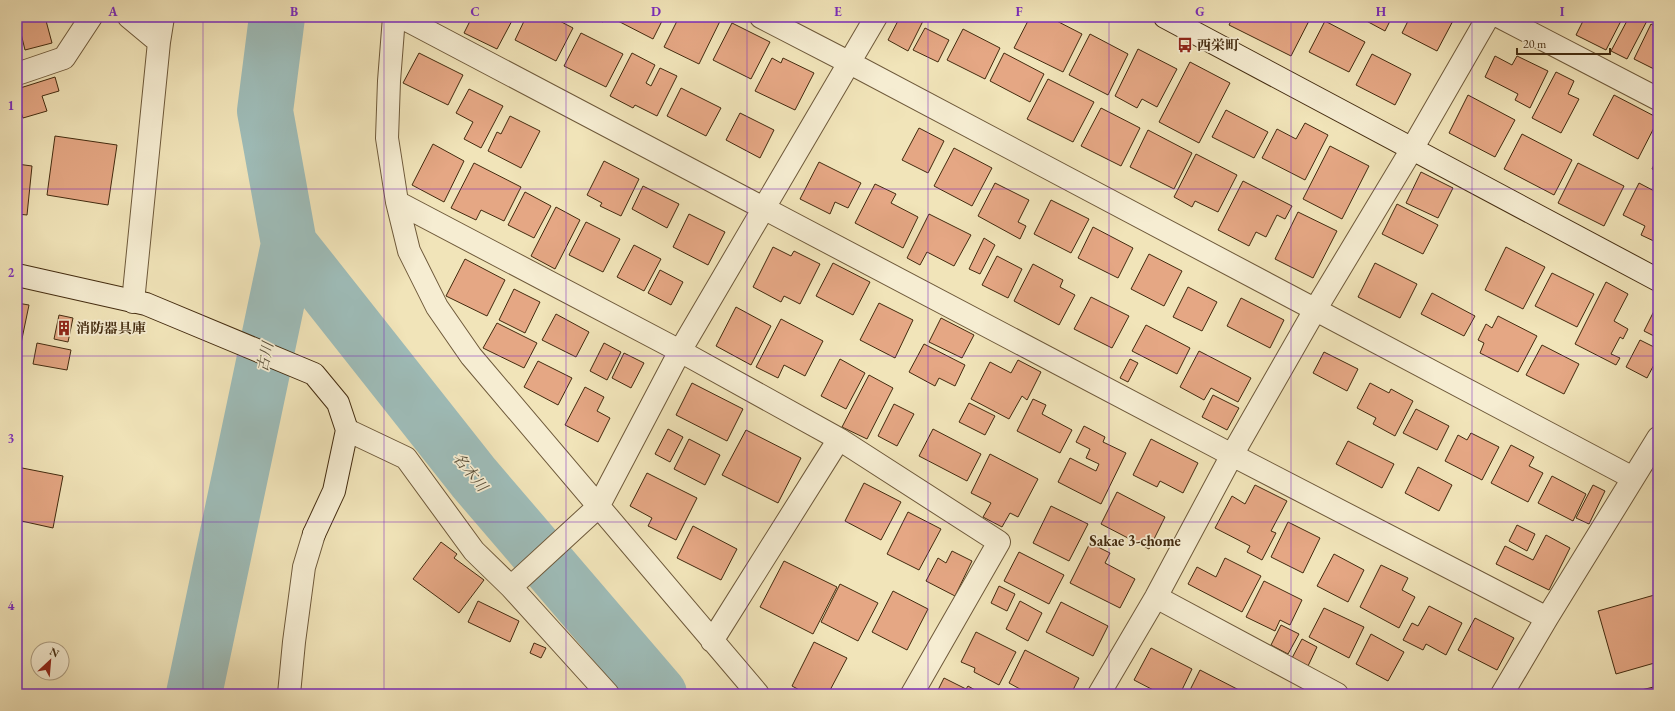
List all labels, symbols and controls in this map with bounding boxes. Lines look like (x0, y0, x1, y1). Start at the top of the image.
text: A (107, 3, 118, 20)
text: B (290, 3, 298, 20)
text: C (470, 3, 480, 20)
text: D (651, 3, 661, 20)
text: E (834, 3, 842, 20)
text: F (1015, 3, 1023, 20)
text: G (1195, 3, 1205, 20)
text: H (1376, 3, 1387, 20)
text: I (1560, 3, 1565, 20)
scale bar (1517, 30, 1610, 56)
bus stop icon: 西栄町 (1176, 36, 1194, 54)
place label: 西栄町 (1197, 36, 1240, 54)
text: 20 m (1523, 36, 1547, 52)
text: 1 (8, 97, 15, 114)
text: 2 (8, 264, 15, 281)
building icon: 消防器具庫 (55, 319, 73, 337)
place label: 消防器具庫 (76, 319, 146, 337)
water label: 古川 (252, 338, 277, 374)
text: 3 (8, 430, 15, 447)
water label: 名木川 (449, 448, 493, 497)
district label: Sakae 3-chome (1089, 531, 1181, 550)
text: 4 (8, 597, 15, 614)
north arrow (30, 641, 70, 681)
text: N (47, 644, 62, 660)

